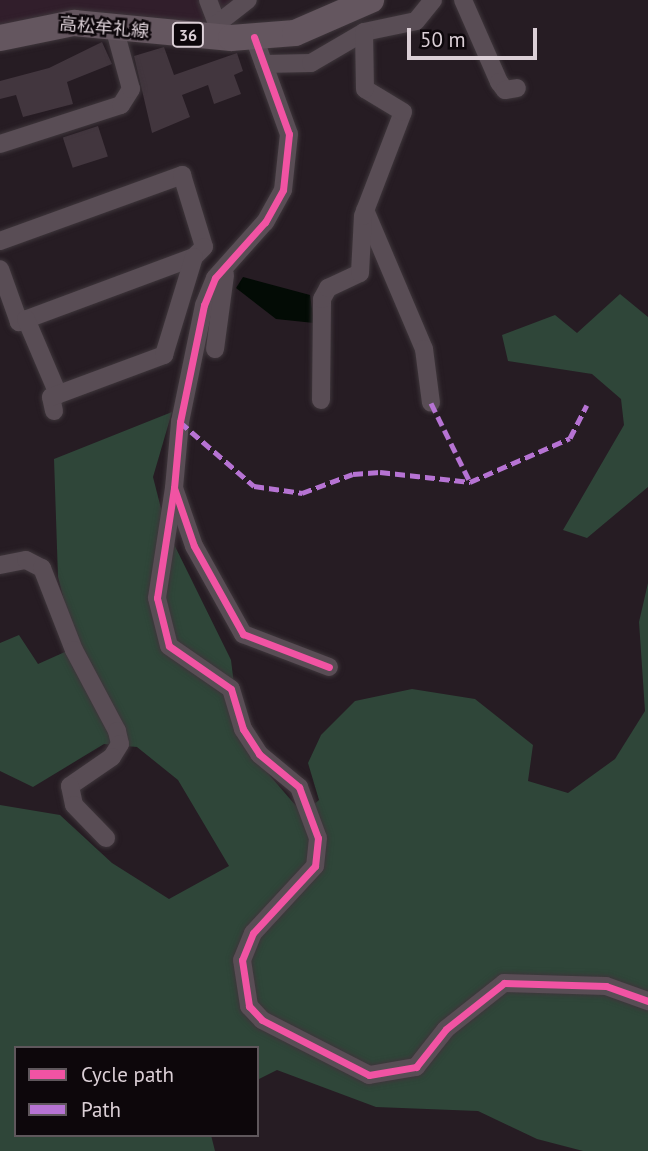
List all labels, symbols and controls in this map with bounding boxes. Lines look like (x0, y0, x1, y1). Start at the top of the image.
street label: 高松牟礼線 (58, 13, 150, 43)
scale bar (410, 14, 540, 58)
road number: 36 (170, 22, 206, 48)
text: 50 m (420, 26, 466, 53)
legend (14, 1046, 259, 1137)
text: Cycle path (81, 1061, 174, 1088)
text: Path (81, 1096, 121, 1123)

